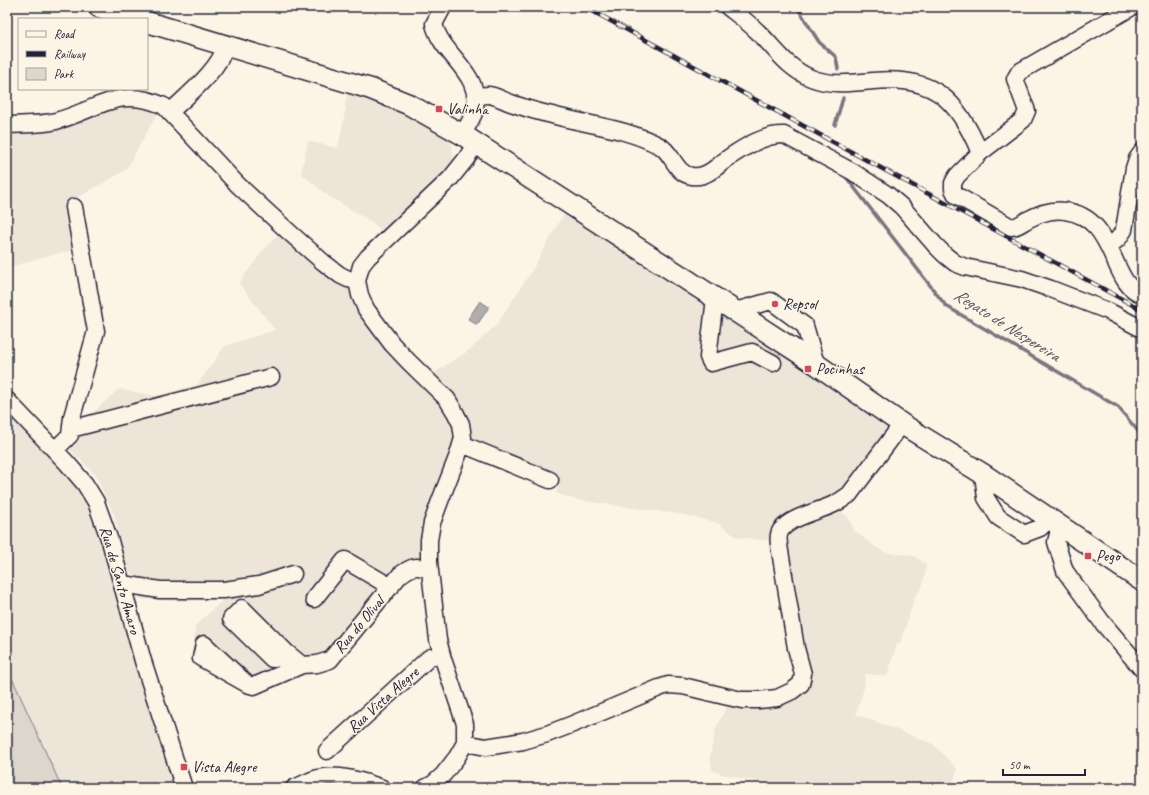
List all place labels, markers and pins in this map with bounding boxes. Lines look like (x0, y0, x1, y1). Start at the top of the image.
place label: Valinha (447, 99, 489, 119)
marker: Valinha (434, 104, 444, 114)
place label: Repsol (783, 294, 820, 314)
marker: Repsol (770, 299, 780, 309)
place label: Pocinhas (816, 359, 865, 379)
marker: Pocinhas (803, 364, 813, 374)
place label: Pego (1096, 546, 1122, 566)
marker: Pego (1083, 551, 1093, 561)
place label: Vista Alegre (192, 757, 258, 777)
marker: Vista Alegre (179, 762, 189, 772)

